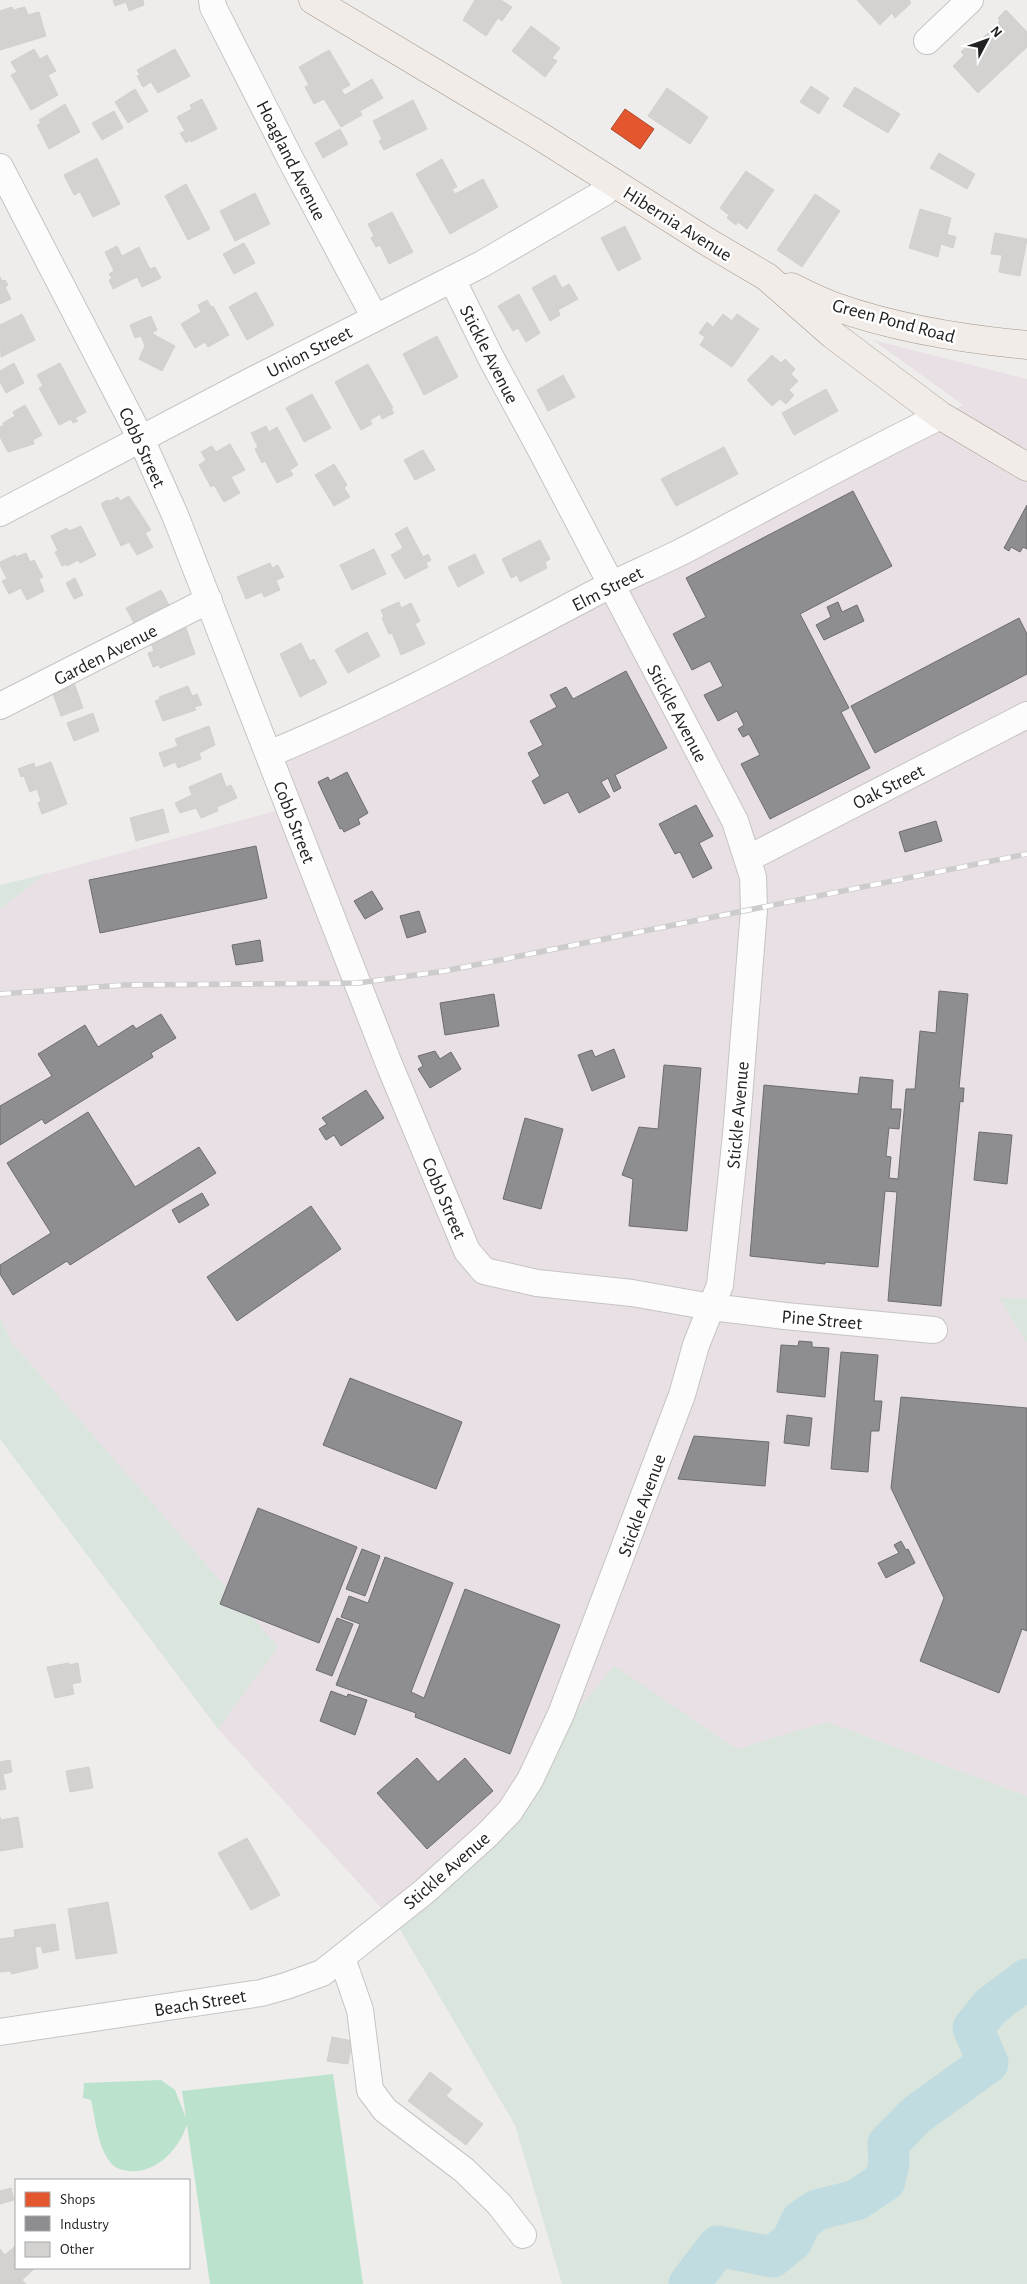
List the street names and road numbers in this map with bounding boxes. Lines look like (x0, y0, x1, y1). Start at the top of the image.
street label: Hoagland Avenue (252, 98, 329, 224)
street label: Hibernia Avenue (620, 183, 735, 265)
street label: Green Pond Road (830, 296, 957, 347)
street label: Stickle Avenue (456, 302, 522, 407)
street label: Union Street (264, 323, 355, 382)
street label: Cobb Street (115, 405, 168, 491)
street label: Elm Street (569, 563, 646, 615)
street label: Garden Avenue (51, 621, 160, 689)
street label: Stickle Avenue (643, 662, 710, 766)
street label: Oak Street (850, 761, 927, 813)
street label: Cobb Street (269, 779, 318, 866)
street label: Stickle Avenue (724, 1061, 753, 1170)
street label: Cobb Street (418, 1155, 469, 1242)
street label: Pine Street (781, 1308, 863, 1333)
street label: Stickle Avenue (615, 1452, 670, 1559)
street label: Stickle Avenue (400, 1829, 494, 1914)
street label: Beach Street (153, 1987, 247, 2020)

